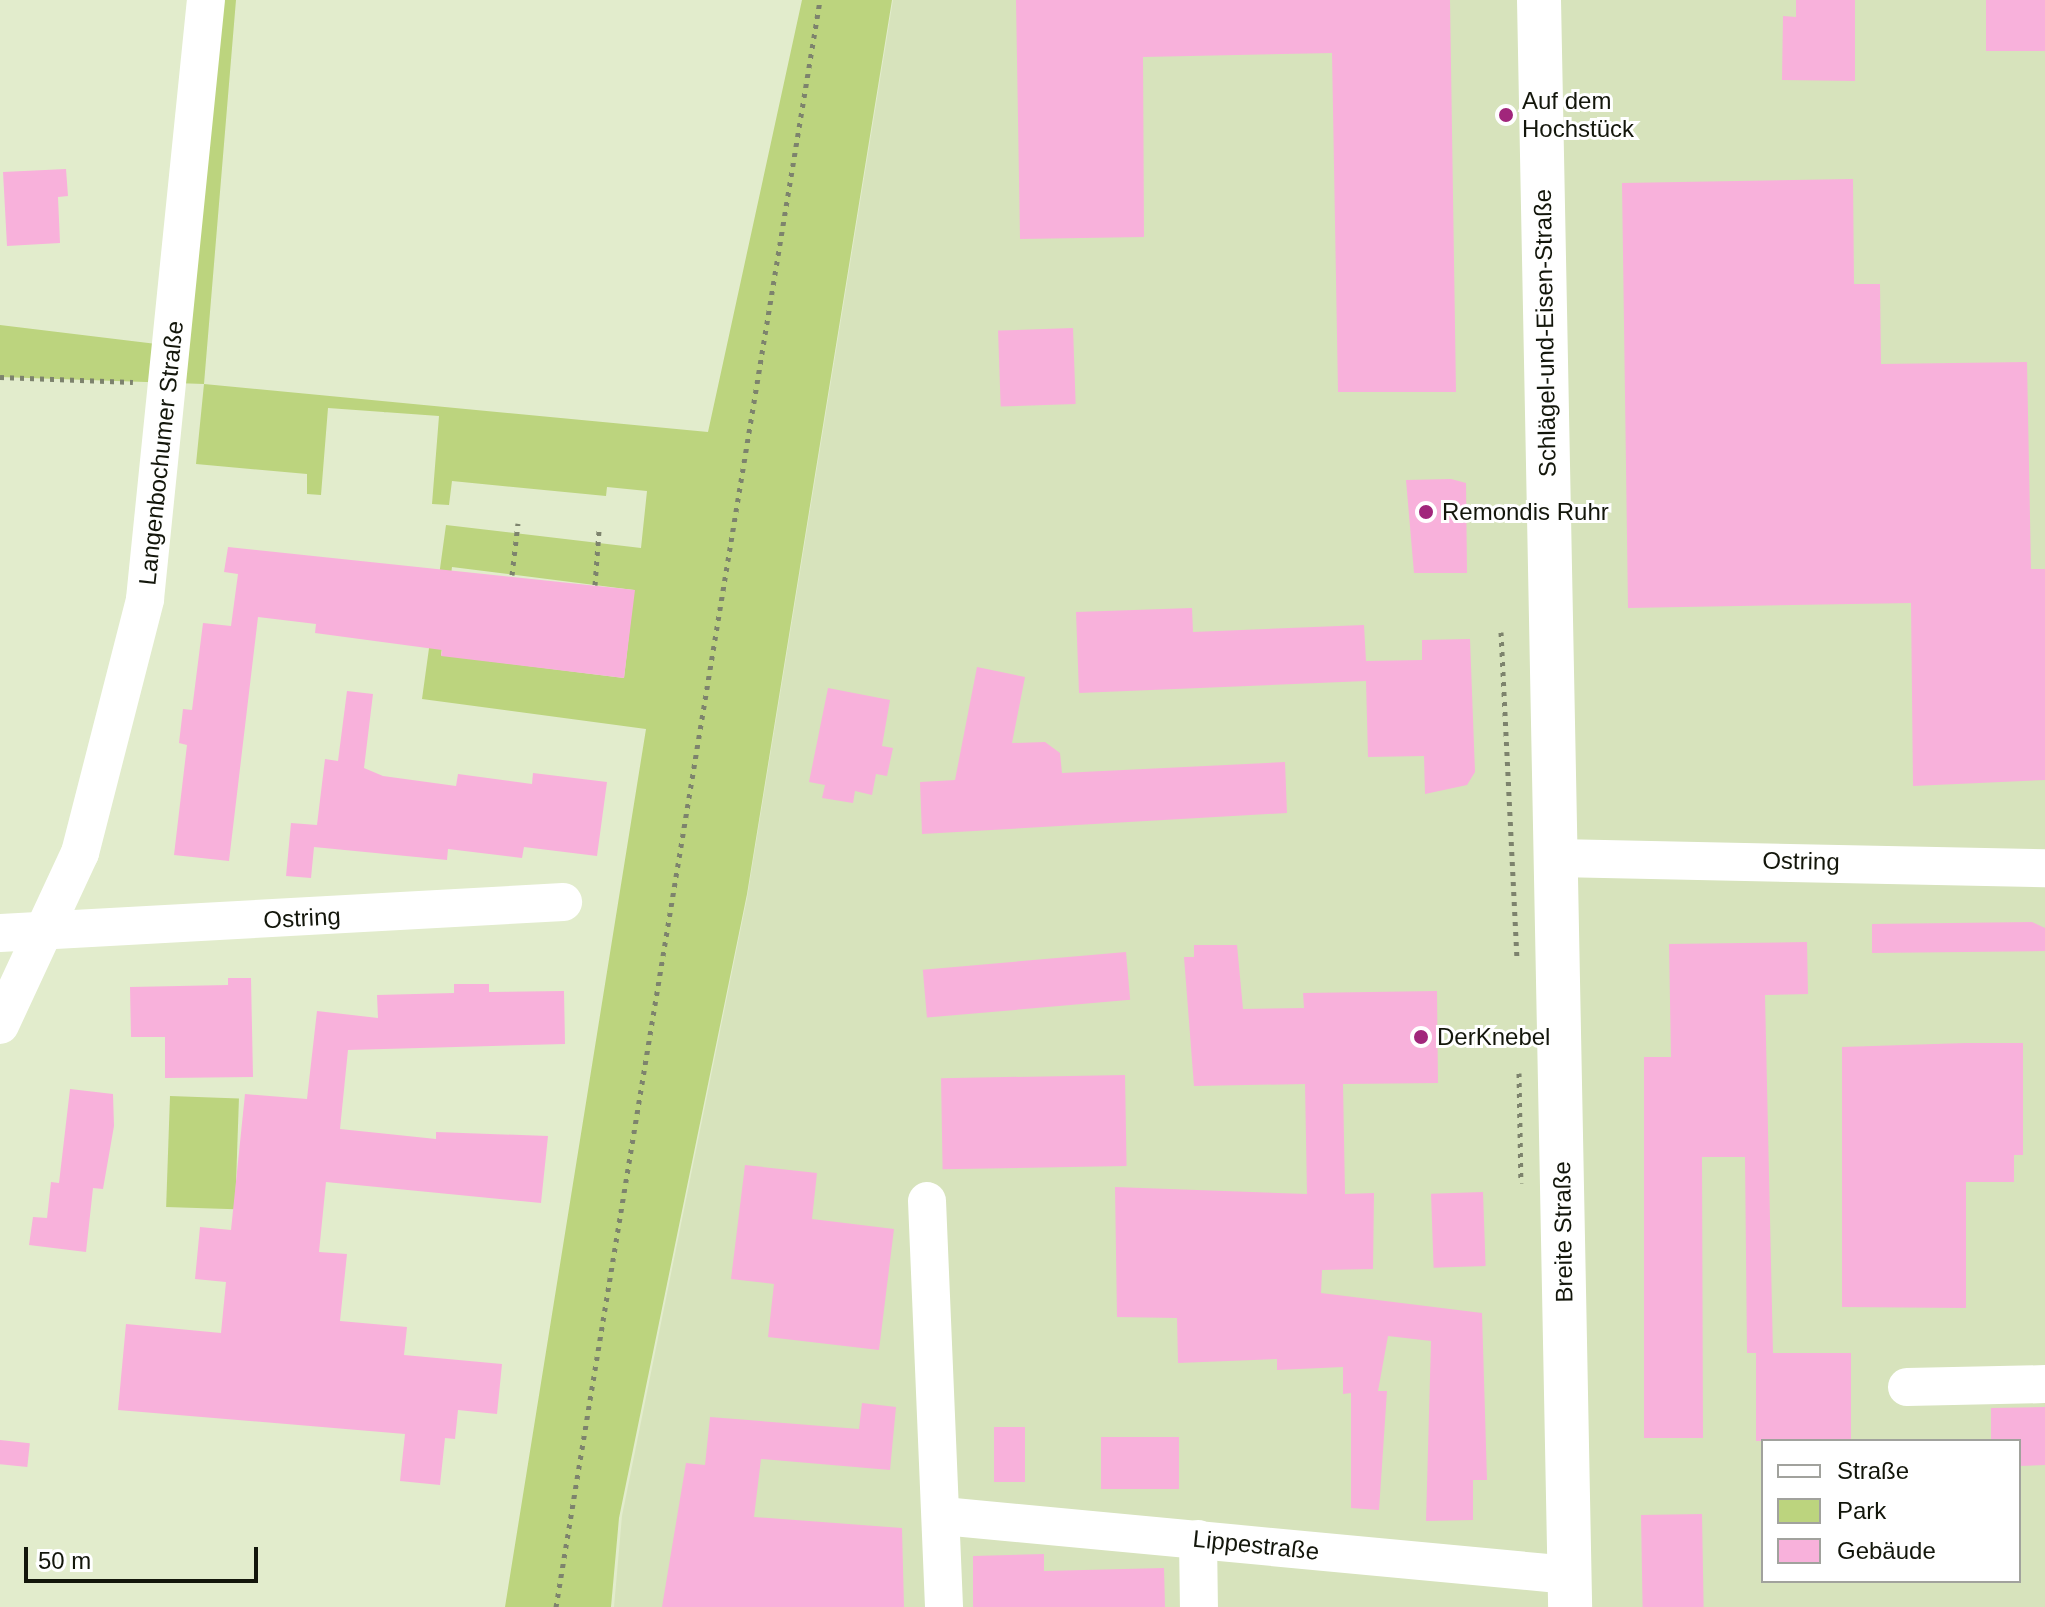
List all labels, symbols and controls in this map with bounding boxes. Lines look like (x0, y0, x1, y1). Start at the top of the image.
place label: Auf dem Hochstück (1522, 87, 1634, 143)
marker: Auf dem Hochstück (1497, 106, 1515, 124)
street label: Schlägel-und-Eisen-Straße (1528, 189, 1562, 477)
street label: Langenbochumer Straße (133, 319, 189, 587)
place label: Remondis Ruhr (1442, 498, 1609, 526)
marker: Remondis Ruhr (1417, 503, 1435, 521)
street label: Ostring (1762, 846, 1840, 876)
street label: Ostring (263, 902, 341, 934)
place label: DerKnebel (1437, 1023, 1550, 1051)
marker: DerKnebel (1412, 1028, 1430, 1046)
street label: Breite Straße (1547, 1161, 1579, 1303)
legend (1761, 1439, 2021, 1583)
text: Straße (1837, 1457, 1909, 1484)
text: Park (1837, 1497, 1886, 1524)
street label: Lippestraße (1191, 1524, 1321, 1566)
scale bar (28, 1531, 262, 1581)
text: Gebäude (1837, 1537, 1936, 1564)
text: 50 m (38, 1547, 91, 1574)

